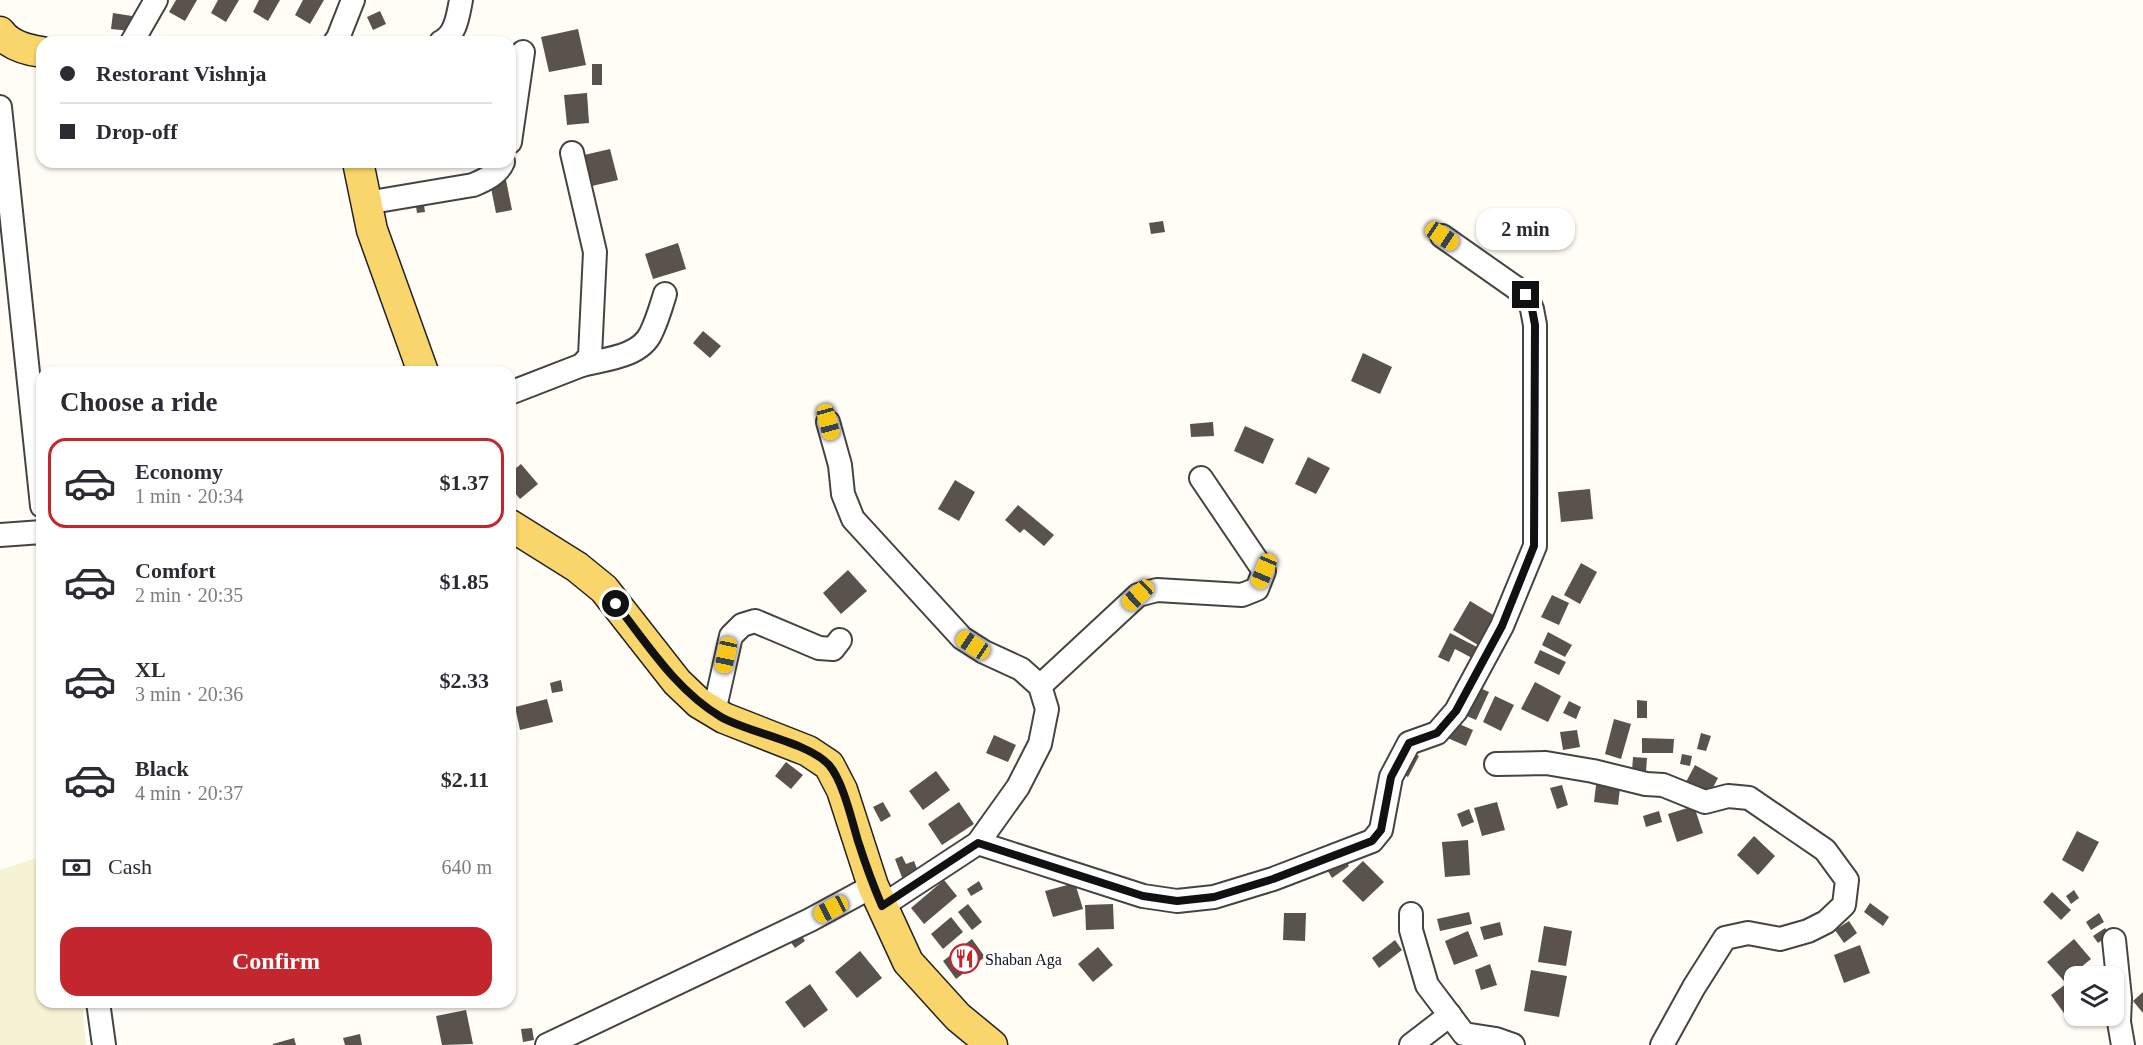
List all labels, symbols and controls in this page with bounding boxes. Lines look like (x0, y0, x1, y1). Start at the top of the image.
text: Restorant Vishnja (96, 61, 267, 86)
text: Drop-off (96, 119, 177, 144)
callout: 2 min (1476, 208, 1576, 250)
car (1422, 218, 1462, 254)
text: 2 min (1501, 218, 1550, 240)
route end (1512, 281, 1539, 308)
text: Choose a ride (60, 387, 218, 417)
car (815, 402, 841, 442)
icon: car (63, 456, 117, 510)
text: Economy (135, 459, 223, 484)
text: $1.37 (440, 470, 489, 495)
text: 1 min · 20:34 (135, 485, 243, 507)
car (1249, 551, 1279, 591)
icon: car (63, 555, 117, 609)
text: Comfort (135, 558, 216, 583)
text: $1.85 (440, 569, 489, 594)
car (1119, 576, 1157, 614)
text: 2 min · 20:35 (135, 584, 243, 606)
route start (602, 590, 629, 617)
car (953, 627, 993, 663)
car (713, 636, 739, 674)
icon: car (63, 654, 117, 708)
text: XL (135, 657, 166, 682)
text: $2.33 (440, 668, 489, 693)
text: 3 min · 20:36 (135, 683, 243, 705)
icon: car (63, 753, 117, 807)
text: Black (135, 756, 189, 781)
text: $2.11 (441, 767, 489, 792)
text: 4 min · 20:37 (135, 782, 243, 804)
icon: cash (60, 851, 93, 884)
text: Cash (108, 854, 152, 879)
text: 640 m (441, 856, 492, 878)
car (811, 893, 851, 925)
button: Confirm (60, 927, 492, 996)
restaurant icon: Shaban Aga (948, 943, 980, 975)
place label: Shaban Aga (985, 951, 1062, 969)
map controls (2064, 966, 2124, 1026)
button: layers (2064, 966, 2124, 1026)

